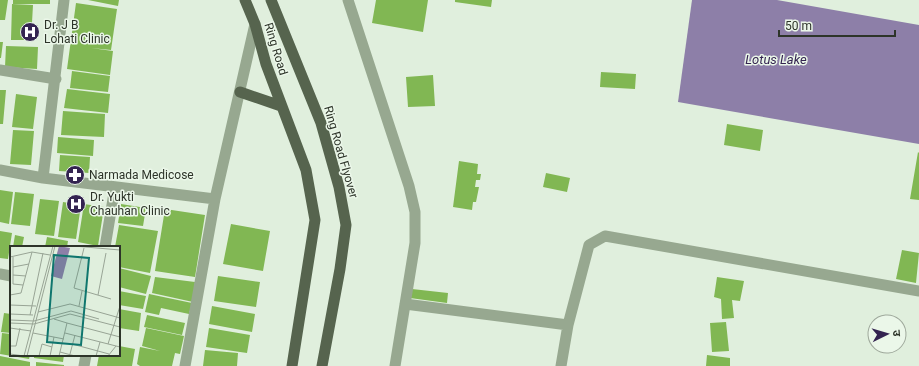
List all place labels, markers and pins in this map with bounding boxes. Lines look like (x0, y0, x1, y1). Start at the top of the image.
place label: Dr. J B Lohati Clinic (44, 18, 110, 46)
hospital icon: Dr. J B Lohati Clinic (19, 21, 41, 43)
pharmacy icon: Narmada Medicose (64, 164, 86, 186)
place label: Narmada Medicose (89, 168, 194, 182)
place label: Dr. Yukti Chauhan Clinic (90, 190, 170, 218)
hospital icon: Dr. Yukti Chauhan Clinic (65, 193, 87, 215)

